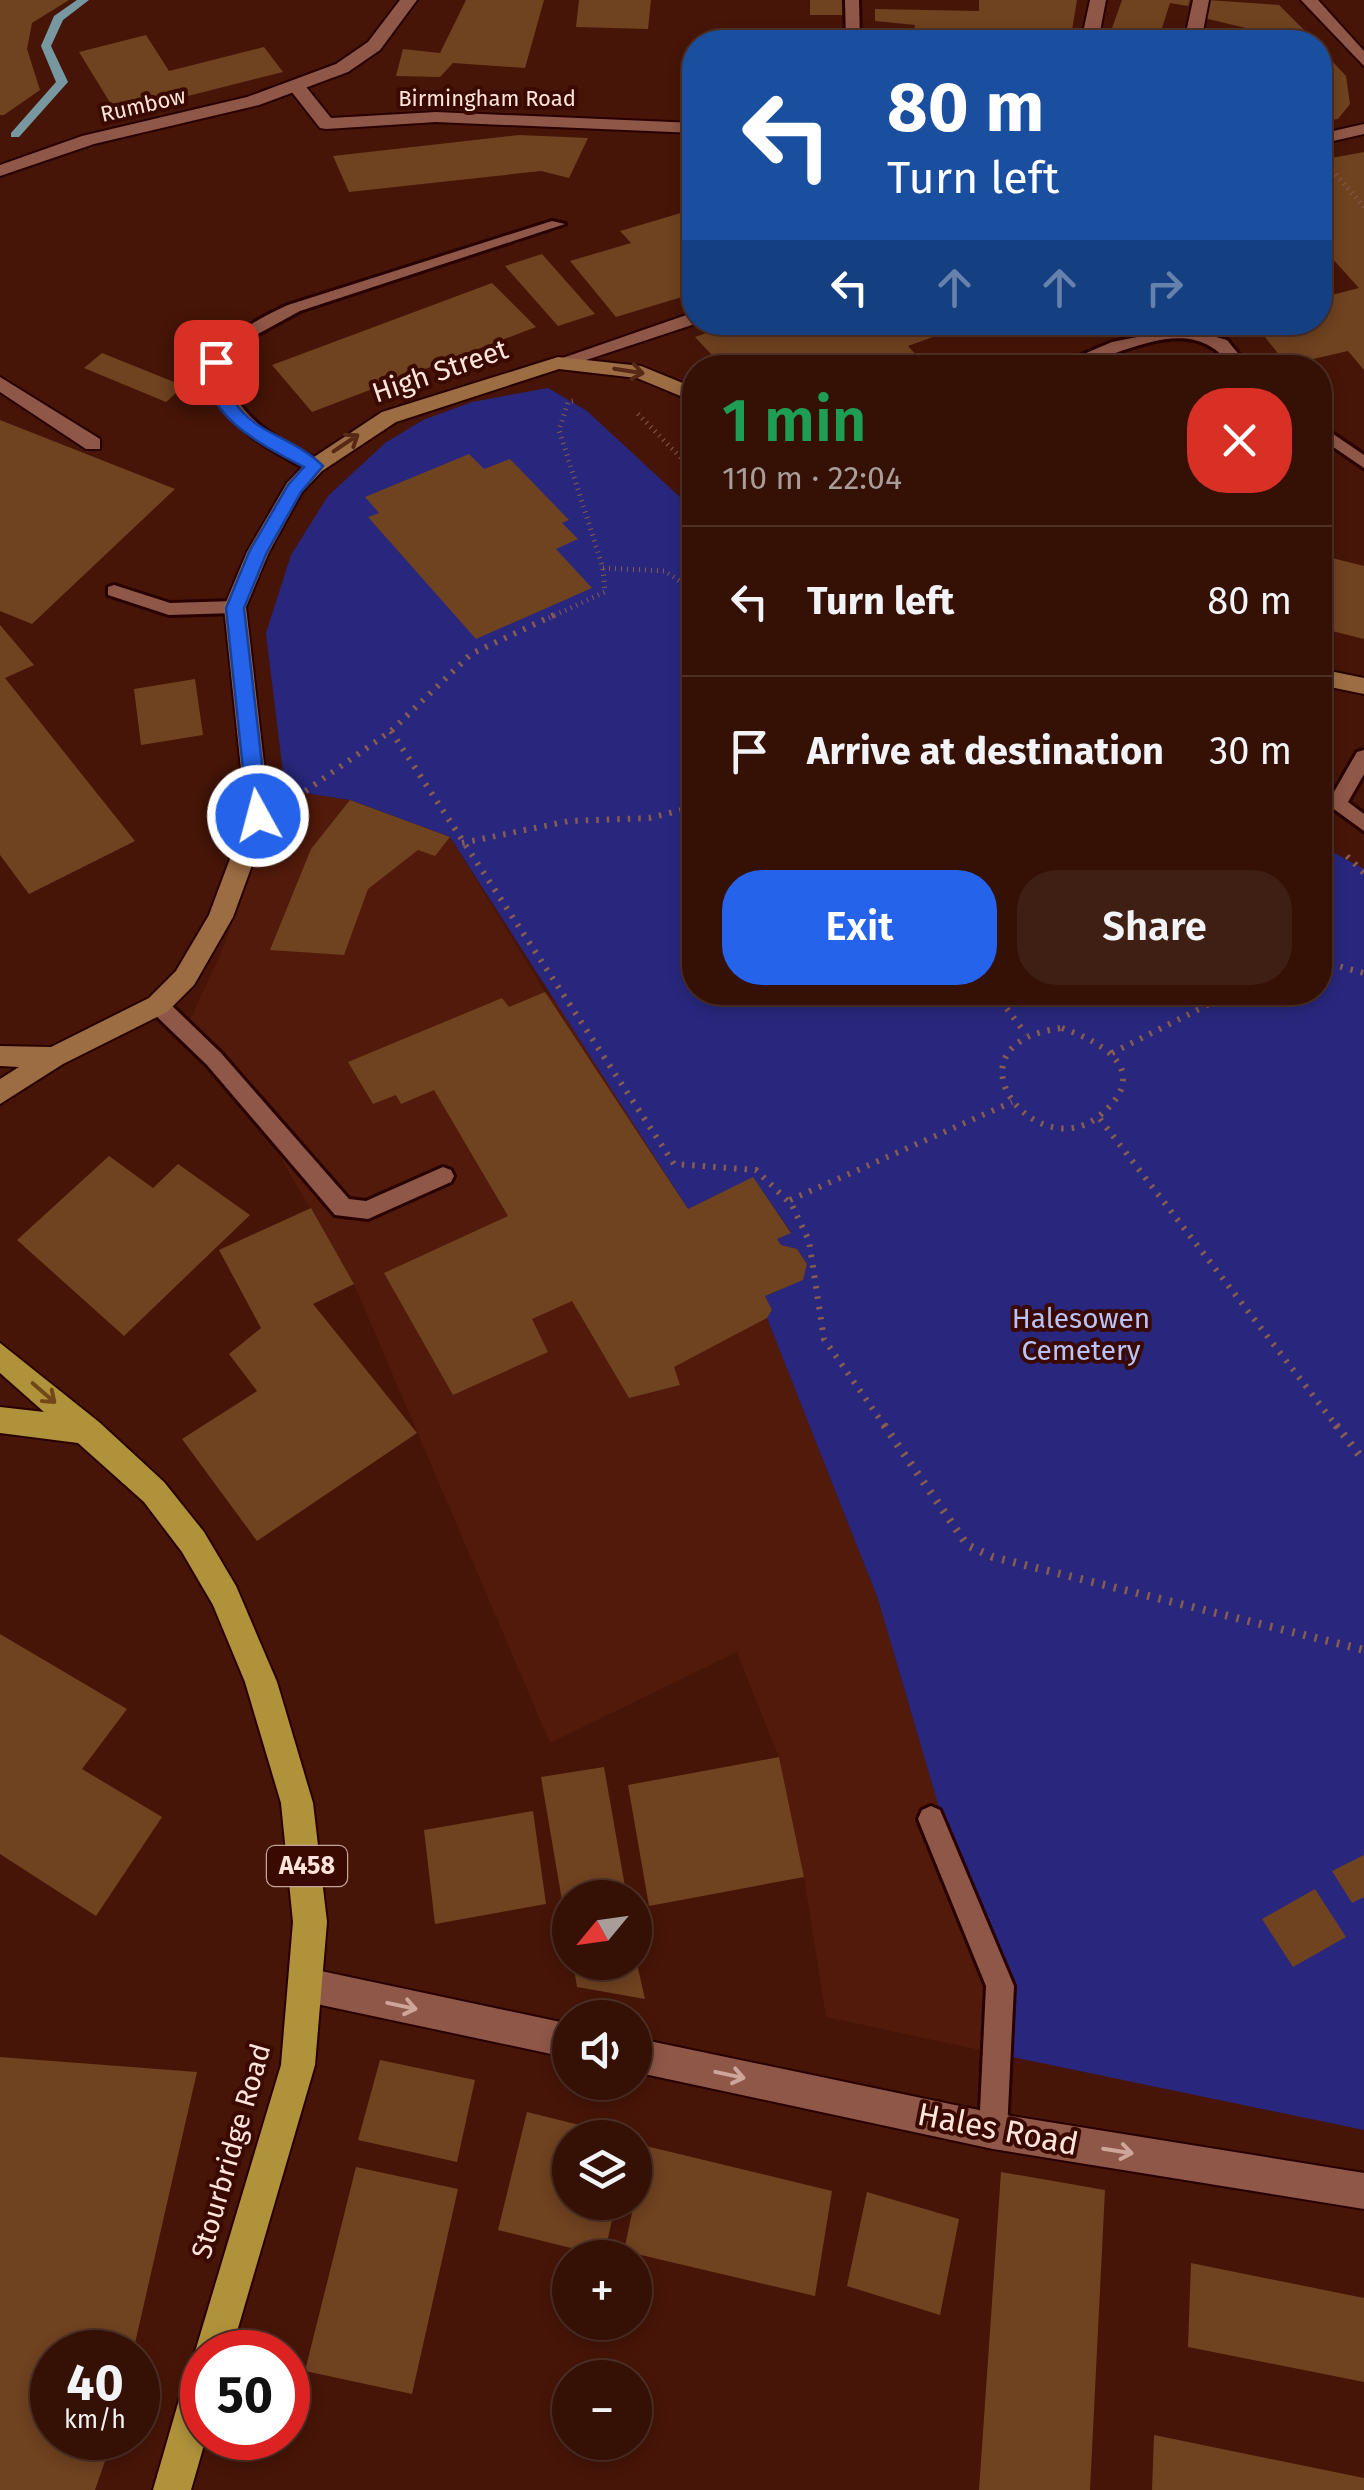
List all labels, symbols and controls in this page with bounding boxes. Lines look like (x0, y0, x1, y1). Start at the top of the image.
text: 80 m (887, 66, 1044, 150)
icon: left (722, 70, 852, 200)
street label: Rumbow (98, 82, 188, 128)
street label: Birmingham Road (398, 85, 576, 112)
text: Turn left (887, 151, 1059, 205)
icon: left (822, 260, 877, 315)
icon: ahead (927, 260, 982, 315)
icon: ahead (1032, 260, 1087, 315)
icon: right (1137, 260, 1192, 315)
pin (174, 320, 259, 405)
street label: High Street (368, 332, 513, 410)
icon: arrive (189, 335, 244, 390)
one-way arrow (612, 363, 645, 381)
text: 1 min (722, 385, 867, 457)
button: close (1187, 388, 1292, 493)
one-way arrow (331, 433, 359, 454)
text: 110 m · 22:04 (722, 459, 902, 497)
icon: left (722, 574, 777, 629)
text: Turn left (807, 578, 954, 624)
text: 80 m (1207, 578, 1292, 624)
icon: arrive (722, 724, 777, 779)
text: Arrive at destination (807, 728, 1164, 774)
text: 30 m (1209, 728, 1292, 774)
position arrow (206, 764, 310, 868)
button: Exit (722, 870, 997, 985)
button: Share (1017, 870, 1292, 985)
park label: Halesowen Cemetery (1012, 1302, 1150, 1367)
one-way arrow (31, 1381, 57, 1403)
road number: A458 (267, 1846, 347, 1886)
north arrow (552, 1880, 652, 1980)
map controls (552, 1880, 652, 2460)
one-way arrow (386, 1997, 418, 2016)
button: sound (552, 2000, 652, 2100)
street label: Stourbridge Road (185, 2040, 277, 2262)
one-way arrow (714, 2067, 746, 2085)
street label: Hales Road (915, 2095, 1081, 2163)
button: layers (552, 2120, 652, 2220)
one-way arrow (1101, 2142, 1134, 2161)
button: + (552, 2240, 652, 2340)
speed limit sign: 50 (180, 2330, 310, 2460)
text: 40 (66, 2353, 124, 2413)
button: − (552, 2360, 652, 2460)
text: km/h (64, 2405, 126, 2435)

